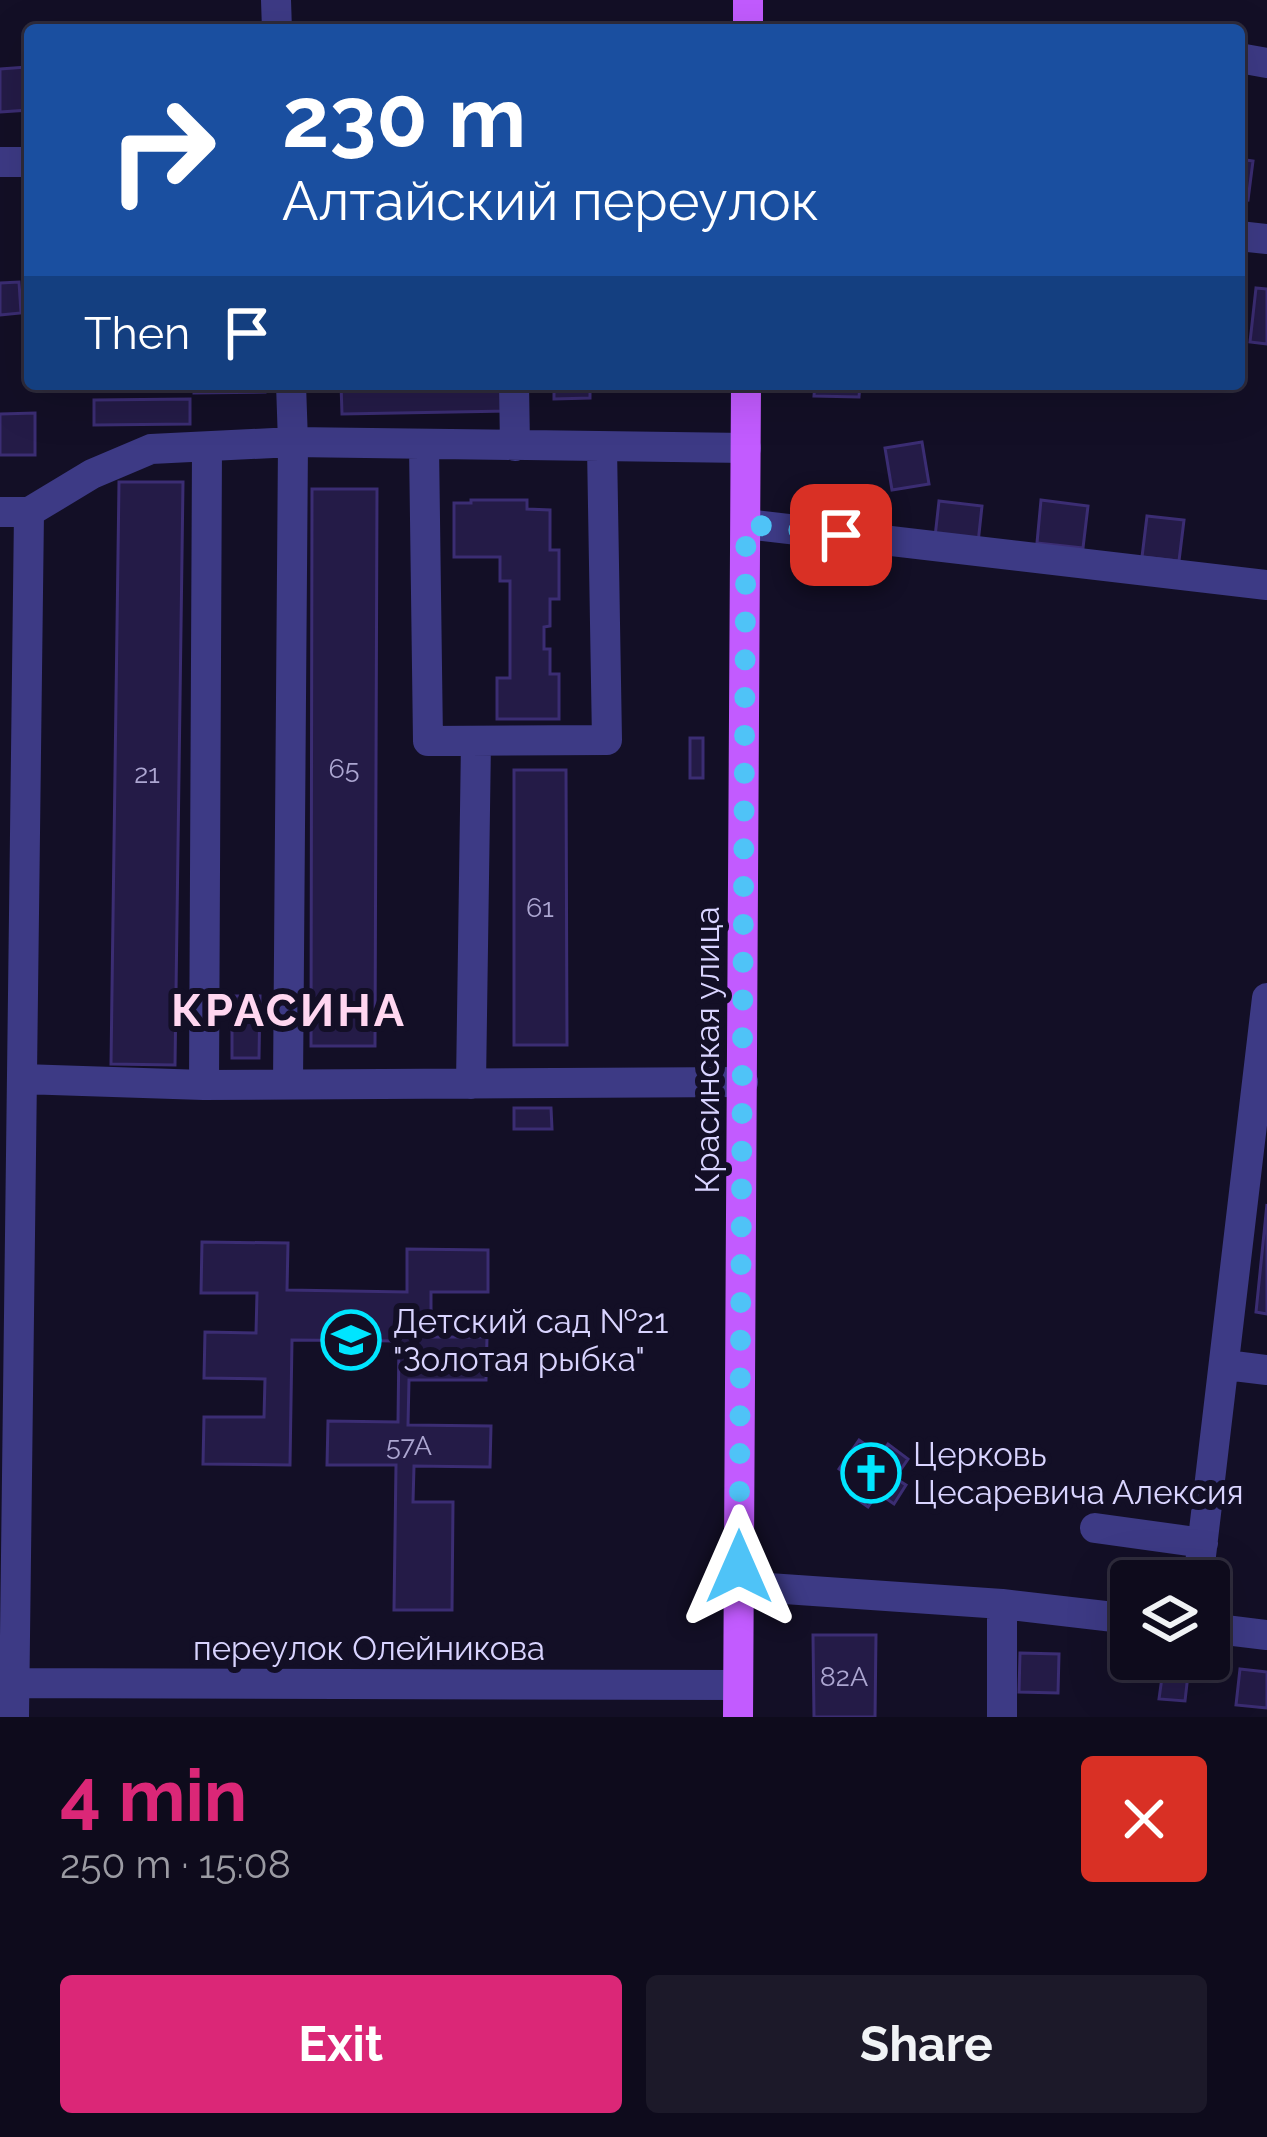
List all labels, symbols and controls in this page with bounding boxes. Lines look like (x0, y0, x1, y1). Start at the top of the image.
text: 230 m (282, 68, 526, 167)
icon: right (84, 72, 240, 228)
text: Алтайский переулок (282, 169, 819, 233)
icon: arrive (214, 300, 280, 366)
text: Then (84, 307, 190, 360)
pin (790, 484, 892, 586)
icon: arrive (808, 502, 874, 568)
house number: 65 (329, 753, 360, 784)
house number: 21 (134, 758, 160, 789)
house number: 61 (526, 892, 554, 923)
street label: Красинская улица (688, 906, 727, 1194)
district label: КРАСИНА (171, 984, 407, 1037)
place label: Детский сад №21 "Золотая рыбка" (393, 1302, 668, 1379)
school or university icon: Детский сад №21 "Золотая рыбка" (320, 1309, 382, 1371)
house number: 57А (386, 1430, 432, 1461)
place label: Церковь Цесаревича Алексия (913, 1435, 1244, 1512)
church icon: Церковь Цесаревича Алексия (840, 1442, 902, 1504)
position arrow (676, 1504, 802, 1630)
map controls (1110, 1560, 1230, 1680)
button: layers (1110, 1560, 1230, 1680)
street label: переулок Олейникова (193, 1629, 545, 1668)
house number: 82А (820, 1661, 868, 1692)
text: 4 min (60, 1753, 247, 1838)
button: close (1081, 1756, 1207, 1882)
text: 250 m · 15:08 (60, 1841, 291, 1887)
button: Exit (60, 1975, 622, 2113)
button: Share (646, 1975, 1207, 2113)

